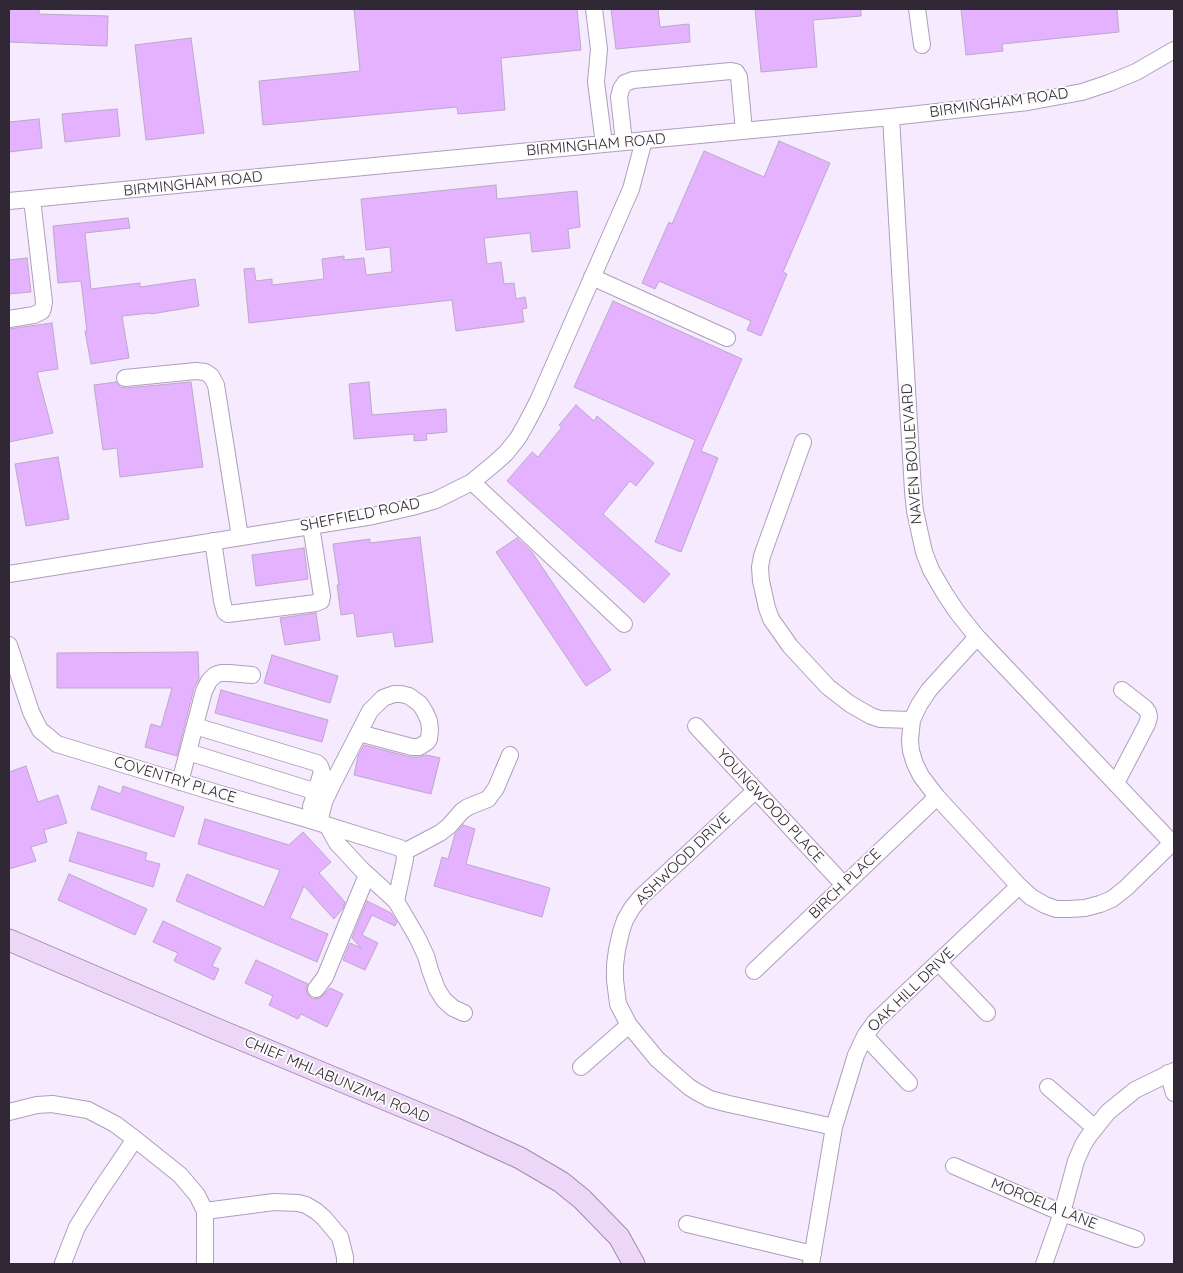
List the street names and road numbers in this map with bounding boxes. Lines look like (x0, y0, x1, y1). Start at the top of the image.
street label: BIRMINGHAM ROAD (928, 84, 1070, 122)
street label: BIRMINGHAM ROAD (526, 130, 666, 160)
street label: BIRMINGHAM ROAD (123, 168, 263, 200)
street label: NAVEN BOULEVARD (898, 383, 926, 525)
street label: SHEFFIELD ROAD (299, 495, 421, 535)
street label: YOUNGWOOD PLACE (713, 746, 827, 866)
street label: COVENTRY PLACE (112, 753, 238, 807)
street label: ASHWOOD DRIVE (632, 809, 734, 909)
street label: BIRCH PLACE (805, 845, 885, 923)
street label: OAK HILL DRIVE (864, 944, 958, 1036)
street label: CHIEF MHLABUNZIMA ROAD (242, 1033, 432, 1127)
street label: MOROELA LANE (988, 1175, 1100, 1233)

